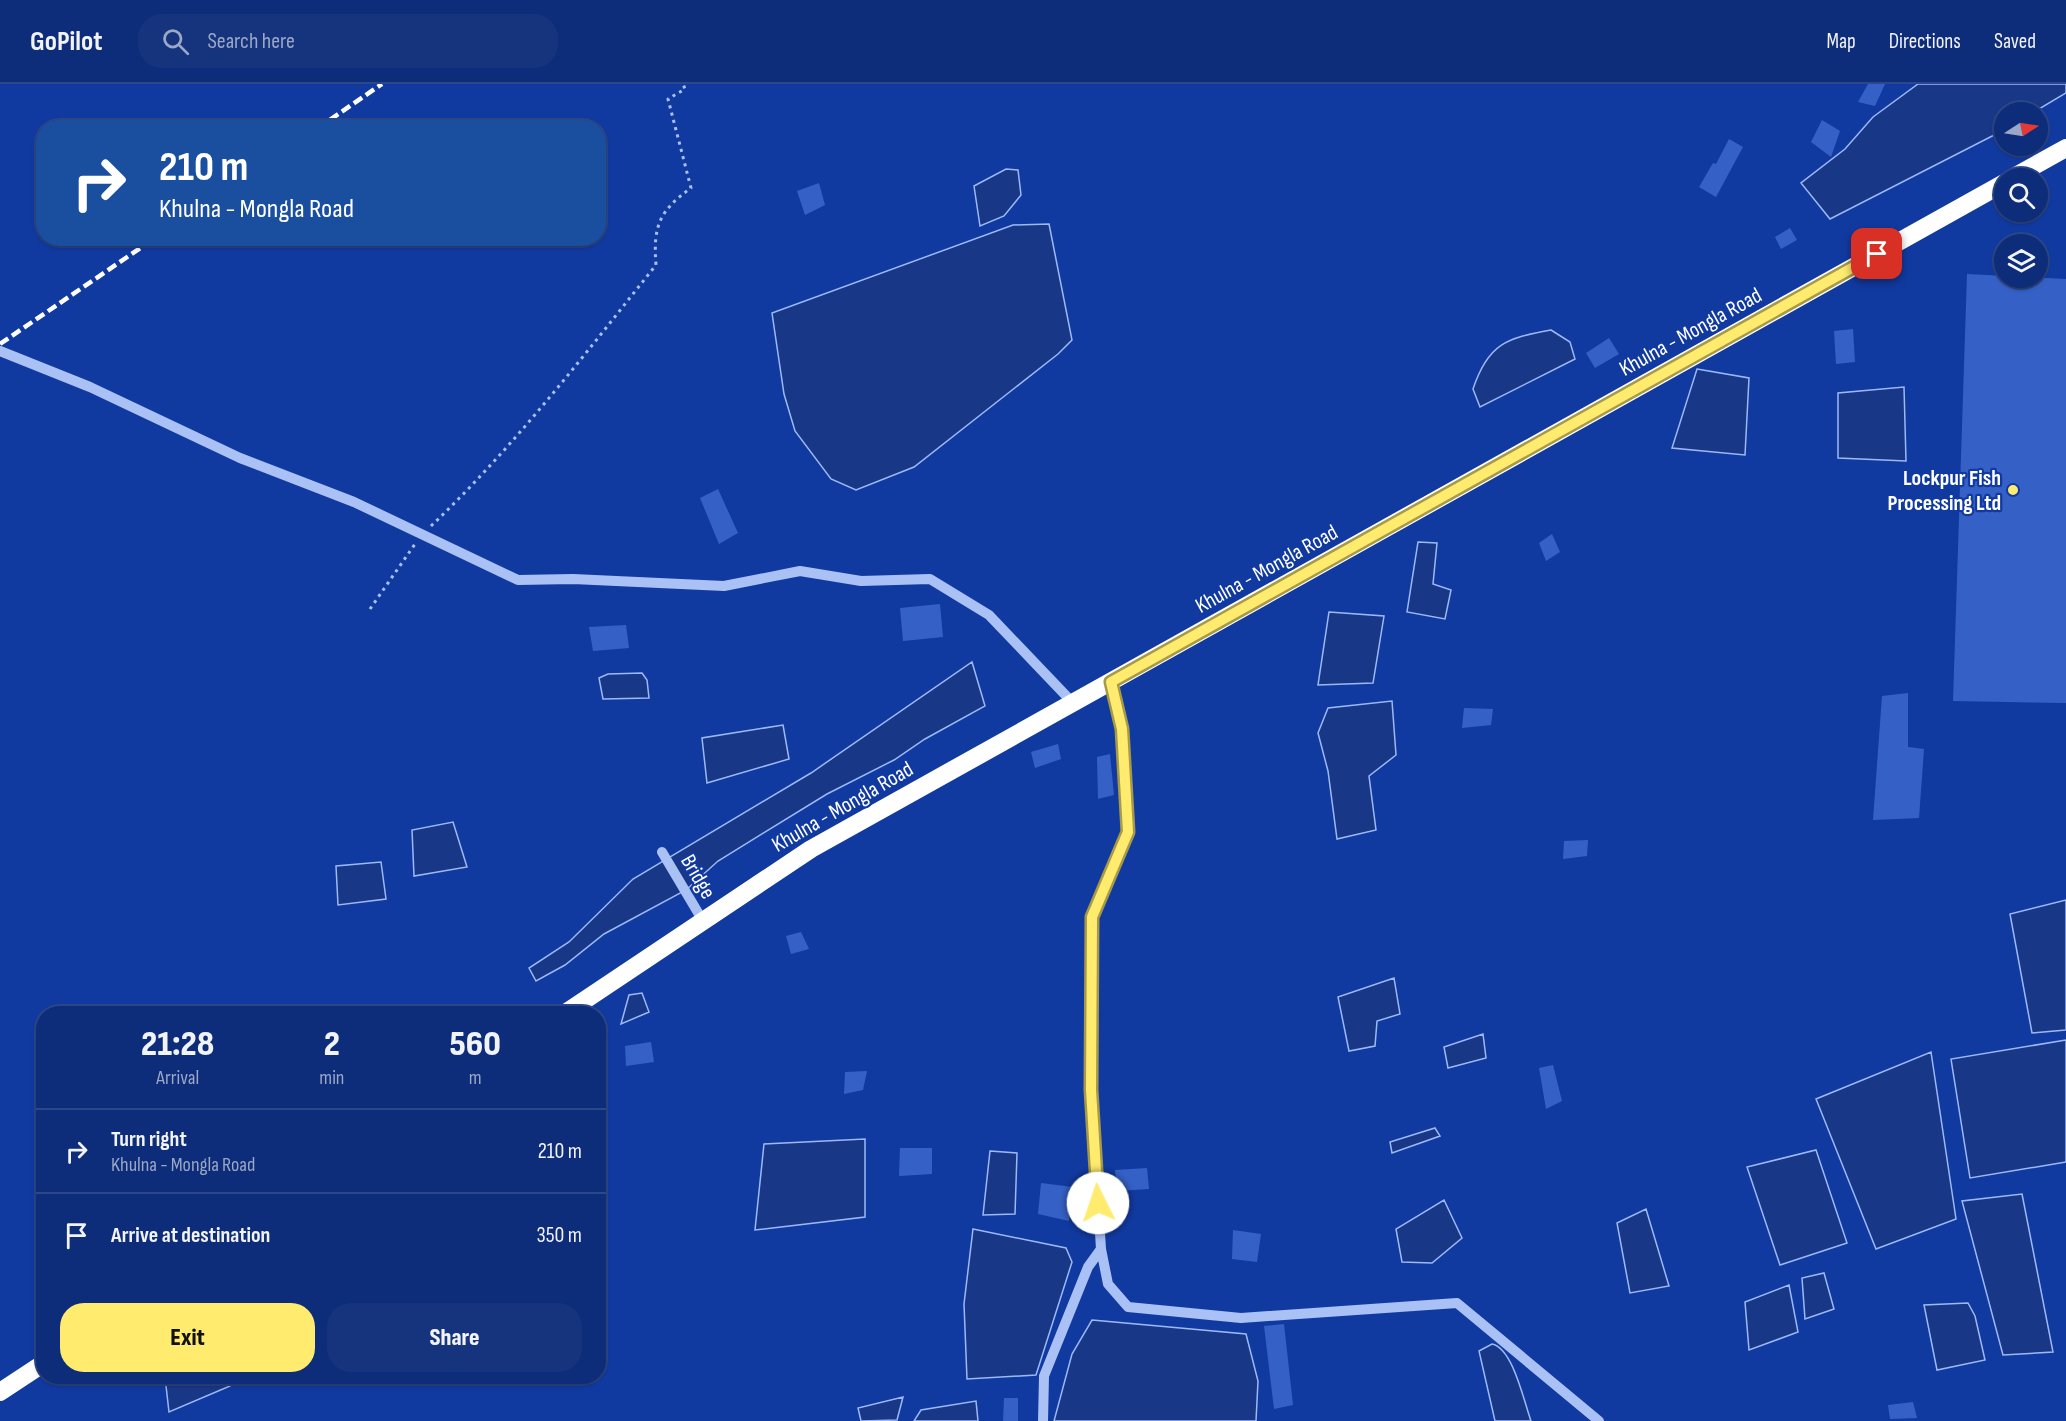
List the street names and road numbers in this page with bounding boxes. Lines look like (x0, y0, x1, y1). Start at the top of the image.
street label: Khulna - Mongla Road (1615, 282, 1767, 383)
street label: Khulna - Mongla Road (1191, 519, 1343, 620)
street label: Khulna - Mongla Road (767, 756, 918, 859)
street label: Bridge (674, 850, 721, 904)

